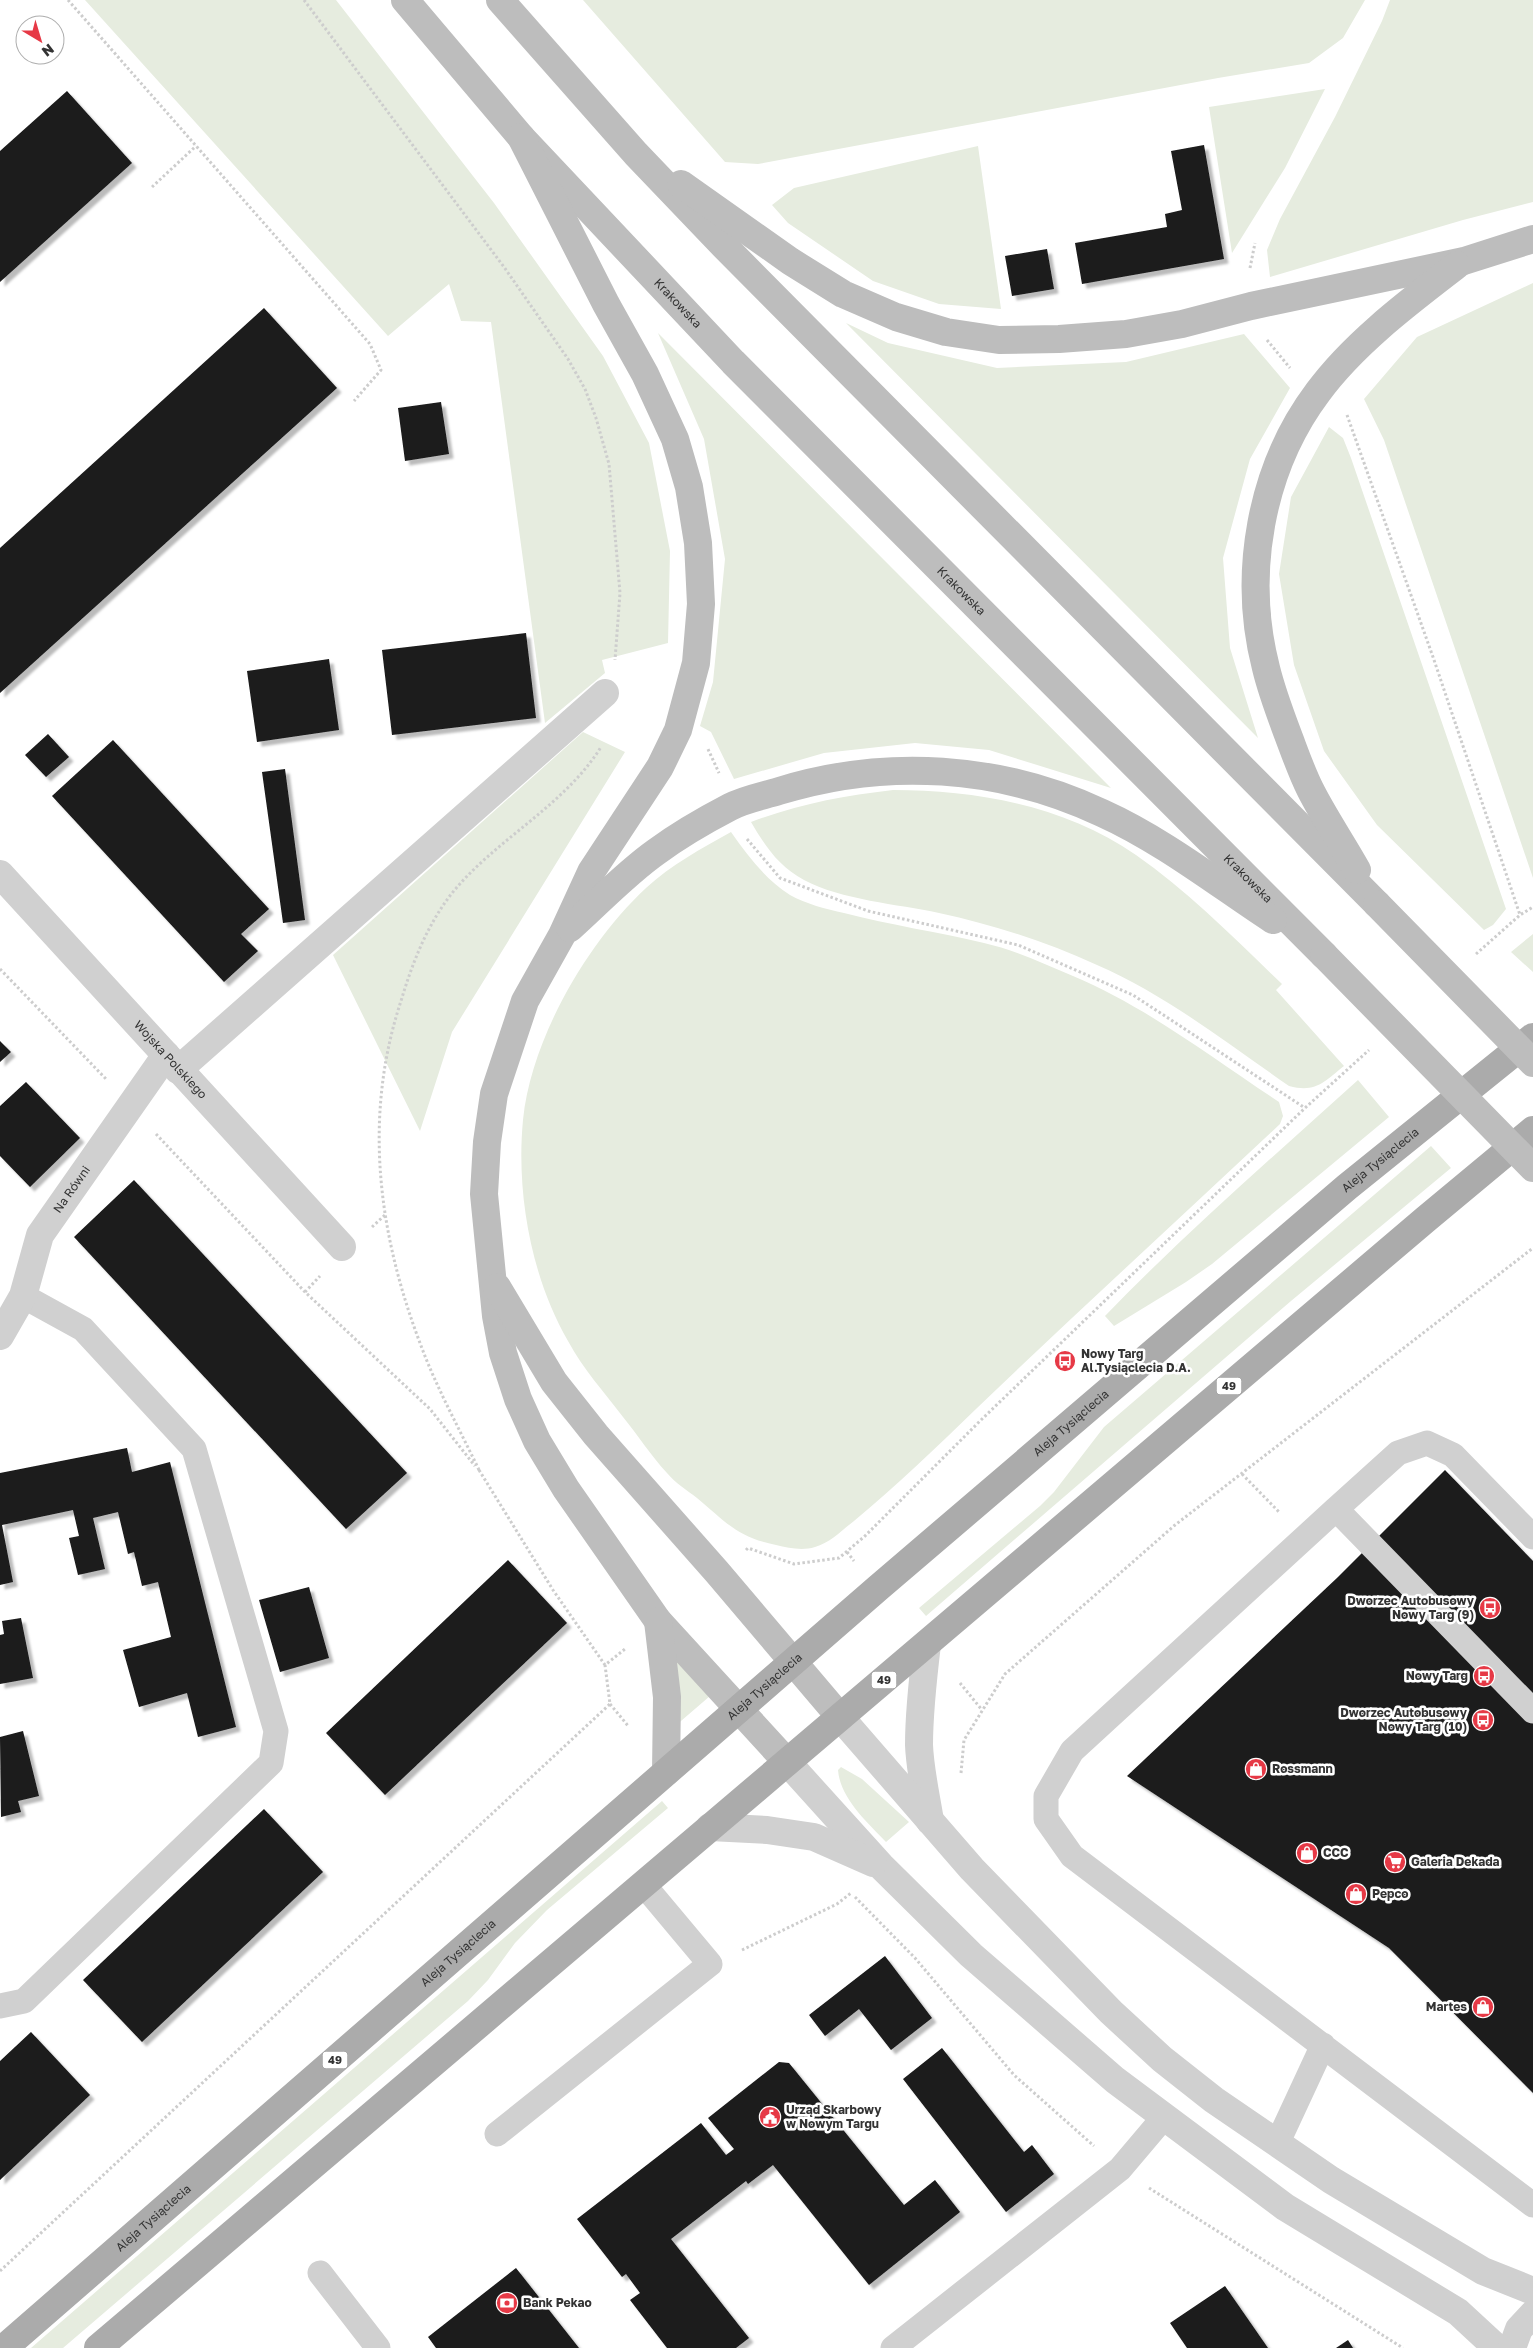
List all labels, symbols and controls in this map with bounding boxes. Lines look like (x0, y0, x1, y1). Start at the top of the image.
north arrow (15, 15, 65, 65)
text: N (39, 41, 58, 61)
street label: Krakowska (651, 275, 705, 331)
street label: Krakowska (934, 563, 989, 618)
street label: Krakowska (1221, 851, 1276, 906)
street label: Wojska Polskiego (131, 1017, 210, 1102)
street label: Aleja Tysiąclecia (1338, 1124, 1422, 1195)
street label: Na Równi (50, 1163, 93, 1216)
place label: Nowy Targ Al.Tysiąclecia D.A. (1081, 1346, 1191, 1375)
bus stop icon: Nowy Targ Al.Tysiąclecia D.A. (1053, 1349, 1077, 1373)
road number: 49 (1216, 1378, 1242, 1394)
street label: Aleja Tysiąclecia (1030, 1386, 1112, 1459)
place label: Dworzec Autobusowy Nowy Targ (9) (1347, 1593, 1475, 1622)
bus stop icon: Dworzec Autobusowy Nowy Targ (9) (1478, 1596, 1502, 1620)
street label: Aleja Tysiąclecia (724, 1649, 805, 1723)
bus stop icon: Nowy Targ (1472, 1664, 1496, 1688)
place label: Nowy Targ (1406, 1668, 1468, 1683)
road number: 49 (872, 1672, 896, 1688)
place label: Dworzec Autobusowy Nowy Targ (10) (1340, 1705, 1468, 1734)
bus stop icon: Dworzec Autobusowy Nowy Targ (10) (1471, 1708, 1495, 1732)
shop icon: Rossmann (1244, 1757, 1268, 1781)
place label: Rossmann (1272, 1761, 1333, 1776)
shop icon: CCC (1295, 1841, 1319, 1865)
place label: CCC (1323, 1845, 1349, 1860)
supermarket icon: Galeria Dekada (1383, 1850, 1407, 1874)
place label: Galeria Dekada (1411, 1854, 1500, 1869)
shop icon: Pepco (1344, 1882, 1368, 1906)
place label: Pepco (1372, 1886, 1409, 1901)
street label: Aleja Tysiąclecia (417, 1916, 499, 1989)
shop icon: Martes (1471, 1995, 1495, 2019)
place label: Martes (1426, 1999, 1467, 2014)
road number: 49 (322, 2052, 348, 2068)
place label: Urząd Skarbowy w Nowym Targu (786, 2102, 882, 2131)
public building icon: Urząd Skarbowy w Nowym Targu (758, 2105, 782, 2129)
street label: Aleja Tysiąclecia (112, 2181, 194, 2255)
bank icon: Bank Pekao (495, 2291, 519, 2315)
place label: Bank Pekao (523, 2295, 592, 2310)

